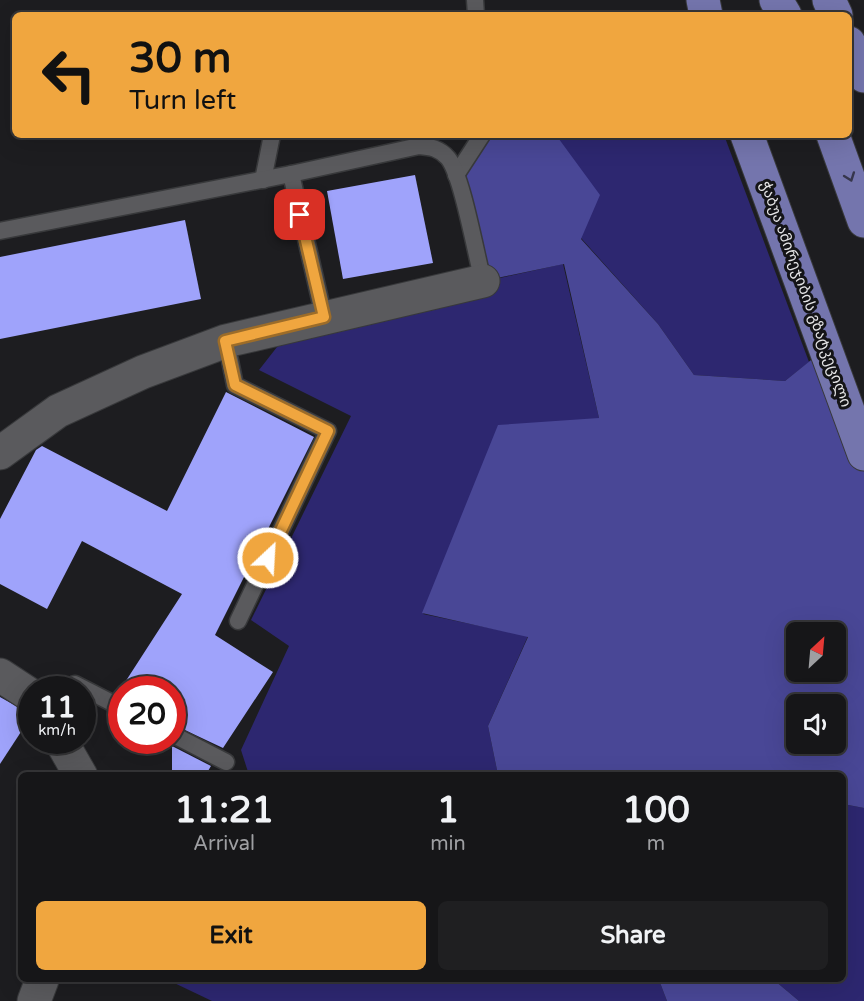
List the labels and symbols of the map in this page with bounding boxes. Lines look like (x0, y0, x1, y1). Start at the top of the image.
one-way arrow (843, 171, 855, 182)
street label: ჭაბუა ამირეჯიბის გზატკეცილი (757, 179, 855, 409)
pin (274, 189, 325, 240)
position arrow (236, 526, 300, 590)
north arrow (786, 622, 846, 682)
speed limit sign: 20 (108, 676, 186, 754)

